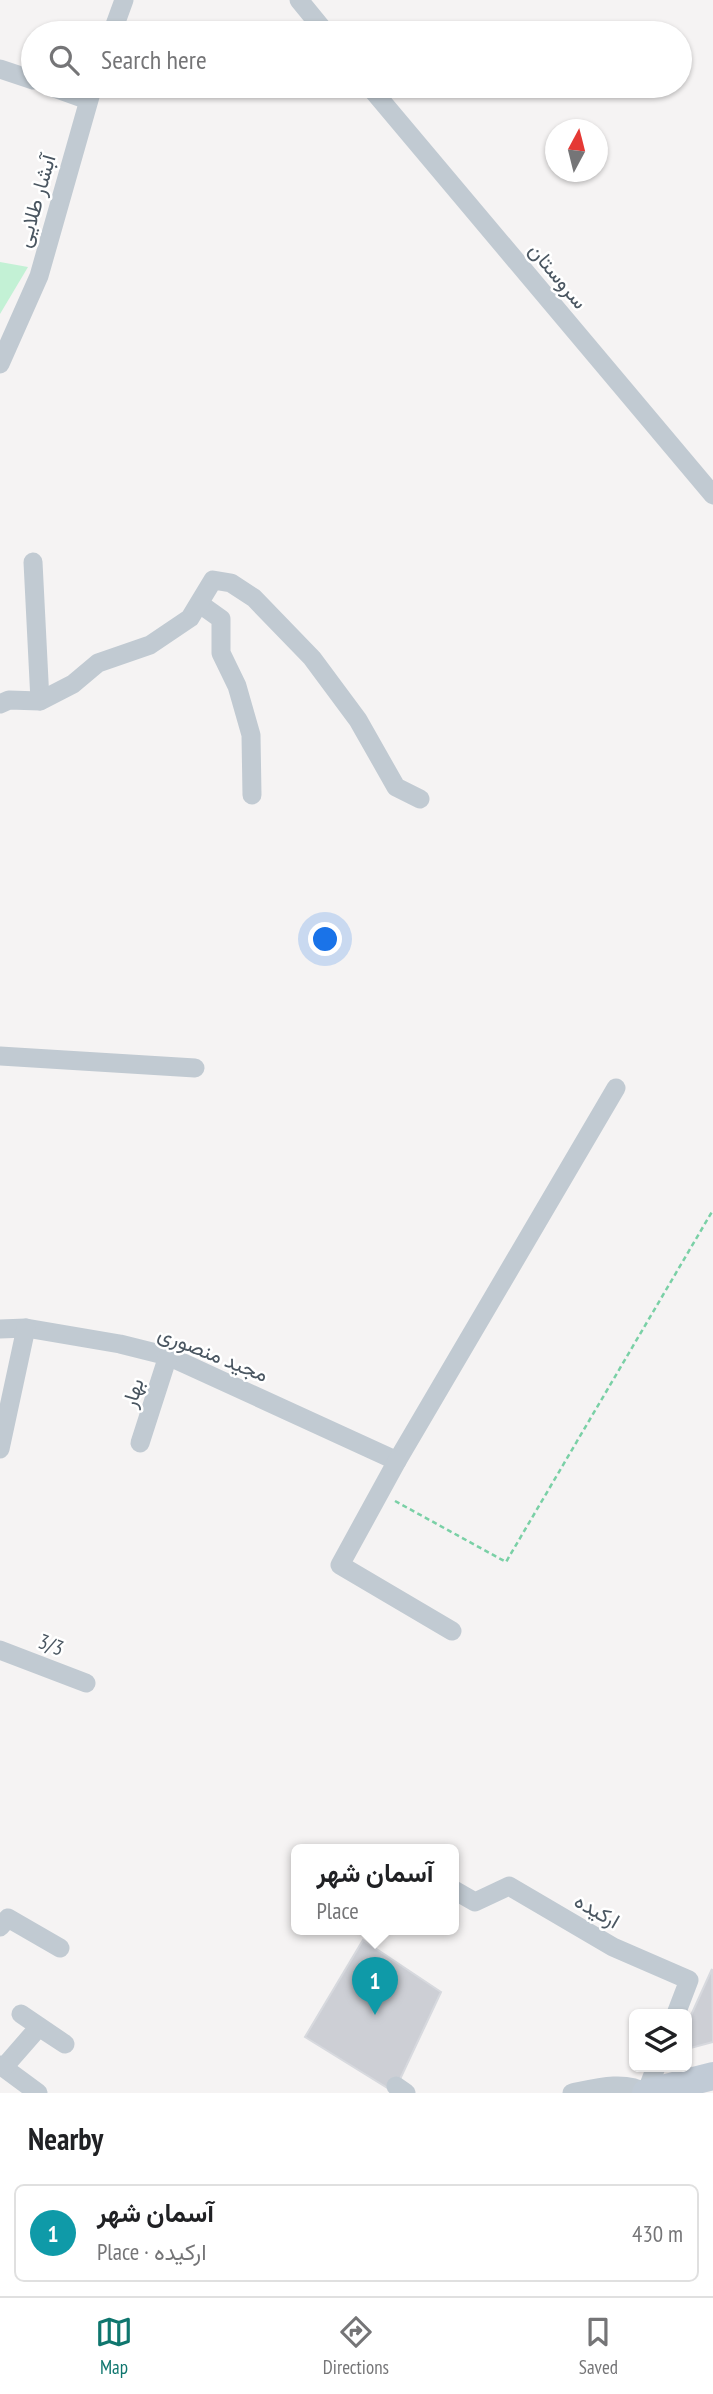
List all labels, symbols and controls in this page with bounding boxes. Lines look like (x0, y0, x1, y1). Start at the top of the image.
search box (21, 21, 692, 98)
icon: search (45, 41, 83, 79)
text: Search here (101, 43, 207, 76)
north arrow (545, 119, 608, 182)
street label: آبشار طلایی (9, 149, 62, 250)
street label: سروستان (523, 237, 594, 314)
your location (308, 922, 342, 956)
street label: مجید منصوری (154, 1319, 272, 1388)
street label: بهار (115, 1375, 150, 1412)
street label: 3/3 (35, 1627, 68, 1662)
popup (291, 1844, 459, 1935)
text: آسمان شهر (317, 1856, 434, 1889)
street label: ارکیده (570, 1887, 625, 1934)
text: Place (317, 1896, 359, 1925)
pin: 1 (352, 1957, 398, 2015)
map controls (629, 2009, 692, 2072)
button: layers (629, 2009, 692, 2072)
text: Nearby (28, 2119, 103, 2158)
text: آسمان شهر (97, 2196, 214, 2229)
text: 1 (48, 2219, 59, 2248)
text: 430 m (632, 2219, 683, 2248)
text: Place · ارکیده (97, 2237, 206, 2266)
tab: Map (95, 2313, 133, 2379)
tab: Directions (323, 2313, 389, 2379)
tab: Saved (579, 2313, 618, 2379)

